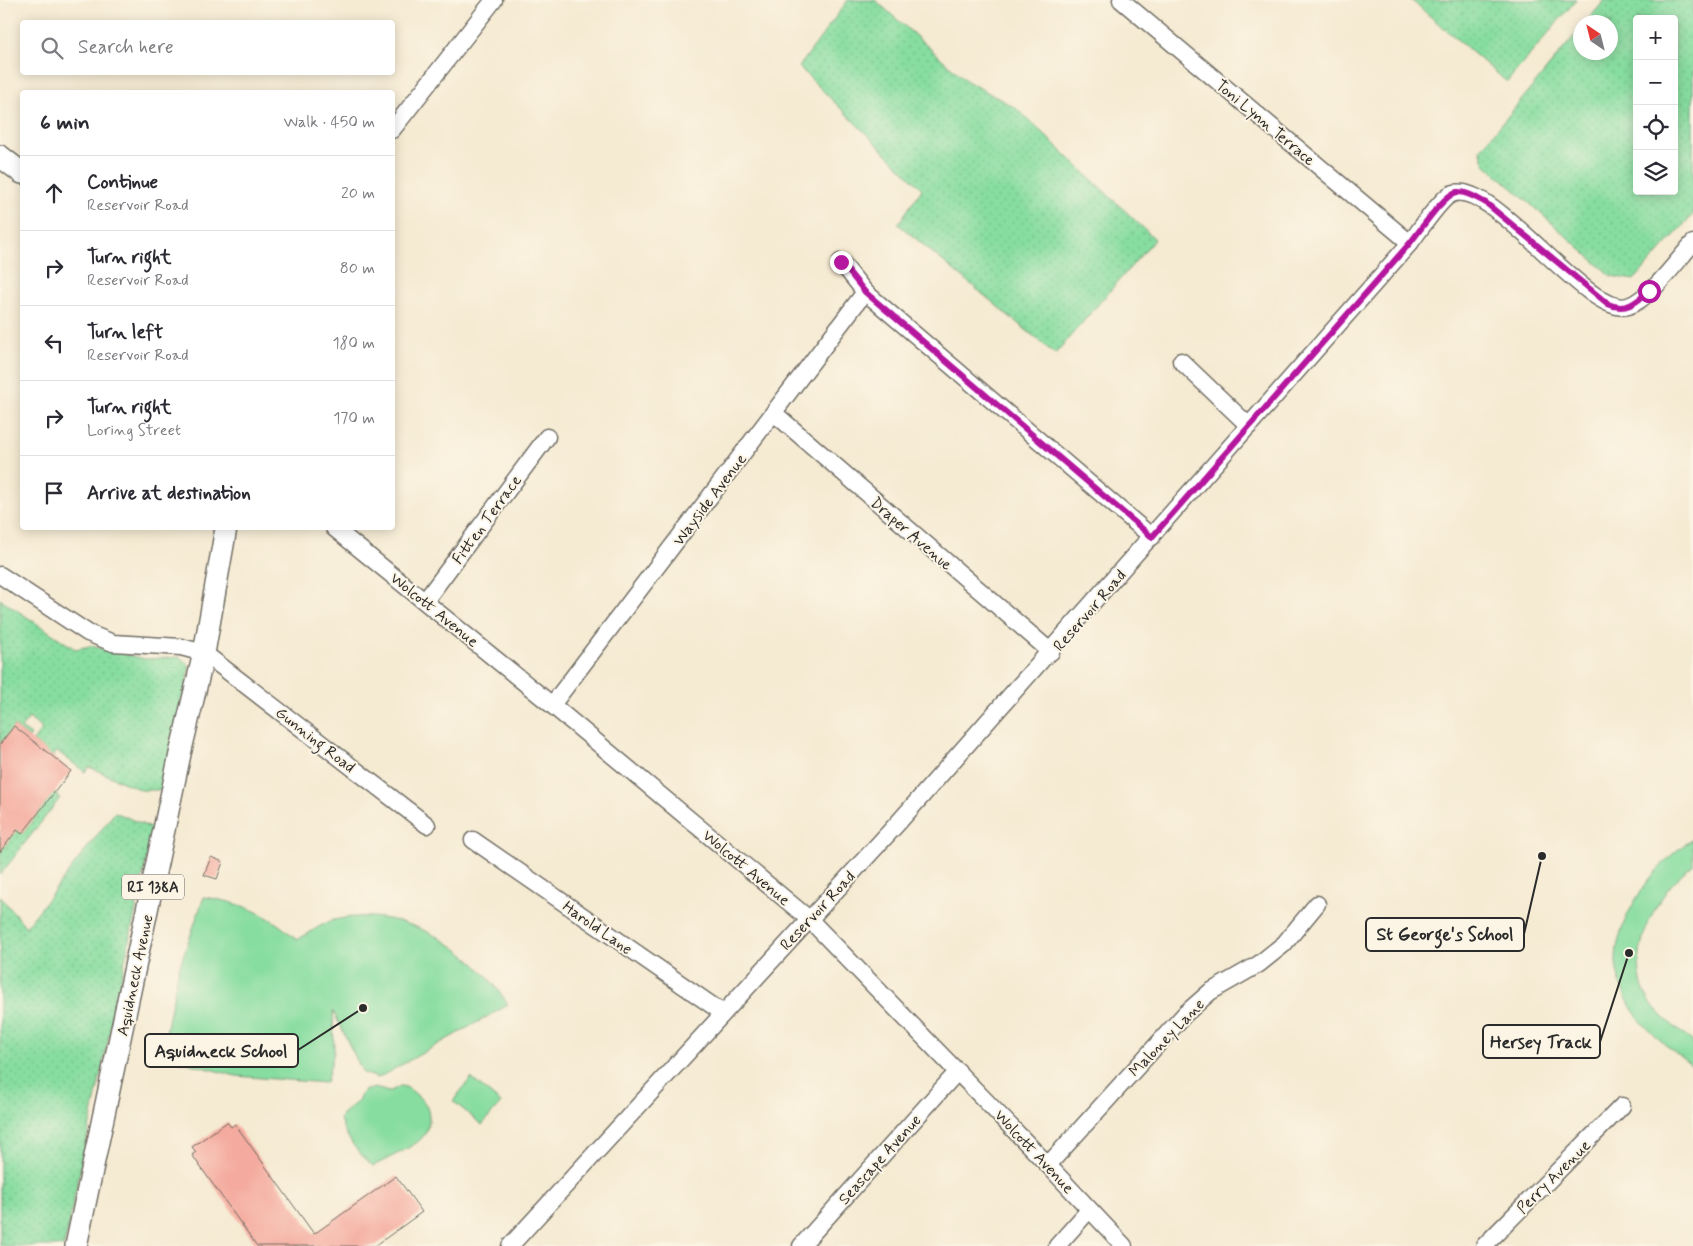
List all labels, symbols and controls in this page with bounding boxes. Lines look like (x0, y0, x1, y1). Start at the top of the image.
north arrow (1573, 15, 1618, 60)
map controls (1633, 15, 1678, 195)
button: + (1633, 15, 1678, 60)
search box (20, 20, 395, 75)
icon: search (38, 34, 66, 62)
text: Search here (78, 35, 174, 60)
button: − (1633, 60, 1678, 105)
street label: Toni Lynn Terrace (1211, 75, 1320, 171)
button: locate (1633, 105, 1678, 150)
text: 6 min (40, 109, 90, 137)
text: Walk · 450 m (284, 112, 375, 133)
button: layers (1633, 150, 1678, 195)
text: Continue (87, 170, 158, 195)
icon: ahead (40, 179, 68, 207)
text: 20 m (341, 183, 375, 204)
text: Reservoir Road (87, 195, 189, 216)
text: Turn right (87, 245, 171, 270)
route end (830, 251, 853, 274)
icon: right (40, 254, 68, 282)
text: 80 m (340, 258, 375, 279)
text: Reservoir Road (87, 270, 189, 291)
route start (1638, 280, 1661, 303)
text: Turn left (87, 320, 163, 345)
icon: left (40, 329, 68, 357)
text: 180 m (332, 333, 375, 354)
text: Reservoir Road (87, 345, 189, 366)
text: Turn right (87, 395, 171, 420)
icon: right (40, 404, 68, 432)
text: 170 m (333, 408, 375, 429)
text: Loring Street (87, 420, 181, 441)
street label: Wayside Avenue (669, 449, 752, 550)
street label: Fitten Terrace (448, 471, 527, 569)
icon: arrive (40, 479, 68, 507)
text: Arrive at destination (87, 481, 251, 506)
street label: Draper Avenue (866, 493, 957, 576)
street label: Reservoir Road (1049, 566, 1131, 656)
street label: Wolcott Avenue (386, 568, 483, 652)
street label: Gunning Road (270, 702, 359, 779)
street label: Wolcott Avenue (698, 825, 794, 911)
street label: Reservoir Road (776, 867, 860, 955)
road number: RI 138A (122, 874, 184, 900)
street label: Harold Lane (558, 896, 636, 960)
street label: Aquidneck Avenue (112, 913, 159, 1038)
callout: St George's School (1366, 918, 1524, 951)
text: St George's School (1376, 923, 1514, 949)
street label: Maloney Lane (1124, 994, 1210, 1082)
callout: Hersey Track (1483, 1025, 1600, 1058)
text: Hersey Track (1490, 1031, 1593, 1055)
callout: Aquidneck School (145, 1034, 298, 1067)
text: Aquidneck School (154, 1040, 288, 1064)
street label: Wolcott Avenue (989, 1105, 1078, 1199)
street label: Seascape Avenue (834, 1110, 926, 1210)
street label: Perry Avenue (1512, 1135, 1596, 1219)

